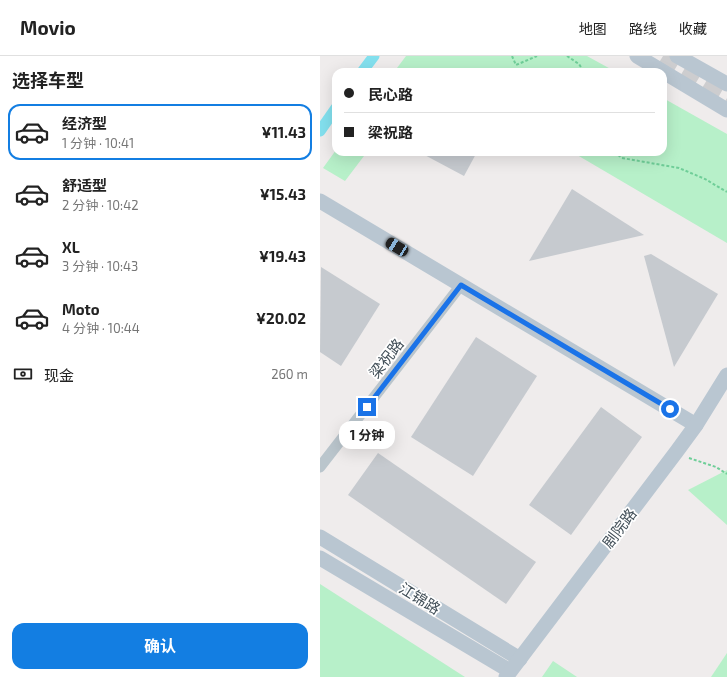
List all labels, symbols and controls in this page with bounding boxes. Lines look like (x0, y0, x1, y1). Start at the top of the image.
text: Movio (20, 16, 76, 39)
text: 地图 (579, 20, 607, 37)
text: 路线 (629, 20, 657, 37)
text: 收藏 (679, 20, 707, 37)
text: 选择车型 (12, 69, 84, 91)
text: 民心路 (368, 85, 413, 103)
icon: car (14, 114, 50, 150)
text: 经济型 (62, 114, 107, 132)
text: ¥11.43 (261, 123, 306, 141)
text: 梁祝路 (368, 123, 413, 141)
text: 1 分钟 · 10:41 (62, 135, 134, 151)
icon: car (14, 176, 50, 212)
text: 舒适型 (62, 176, 107, 194)
text: ¥15.43 (260, 185, 306, 203)
text: 2 分钟 · 10:42 (62, 197, 138, 213)
car (384, 236, 410, 258)
icon: car (14, 238, 50, 274)
text: XL (62, 238, 80, 256)
text: ¥19.43 (259, 247, 306, 265)
text: 3 分钟 · 10:43 (62, 258, 138, 274)
icon: car (14, 300, 50, 336)
text: Moto (62, 300, 100, 318)
text: ¥20.02 (256, 309, 306, 327)
text: 4 分钟 · 10:44 (62, 320, 140, 336)
street label: 梁祝路 (365, 335, 407, 381)
icon: cash (12, 363, 34, 385)
text: 现金 (44, 366, 74, 384)
text: 260 m (271, 366, 308, 382)
route end (358, 398, 376, 416)
route start (661, 400, 679, 418)
callout: 1 分钟 (339, 421, 395, 449)
text: 1 分钟 (350, 427, 384, 443)
street label: 剧院路 (598, 505, 640, 551)
street label: 江锦路 (396, 578, 444, 618)
button: 确认 (12, 623, 308, 669)

